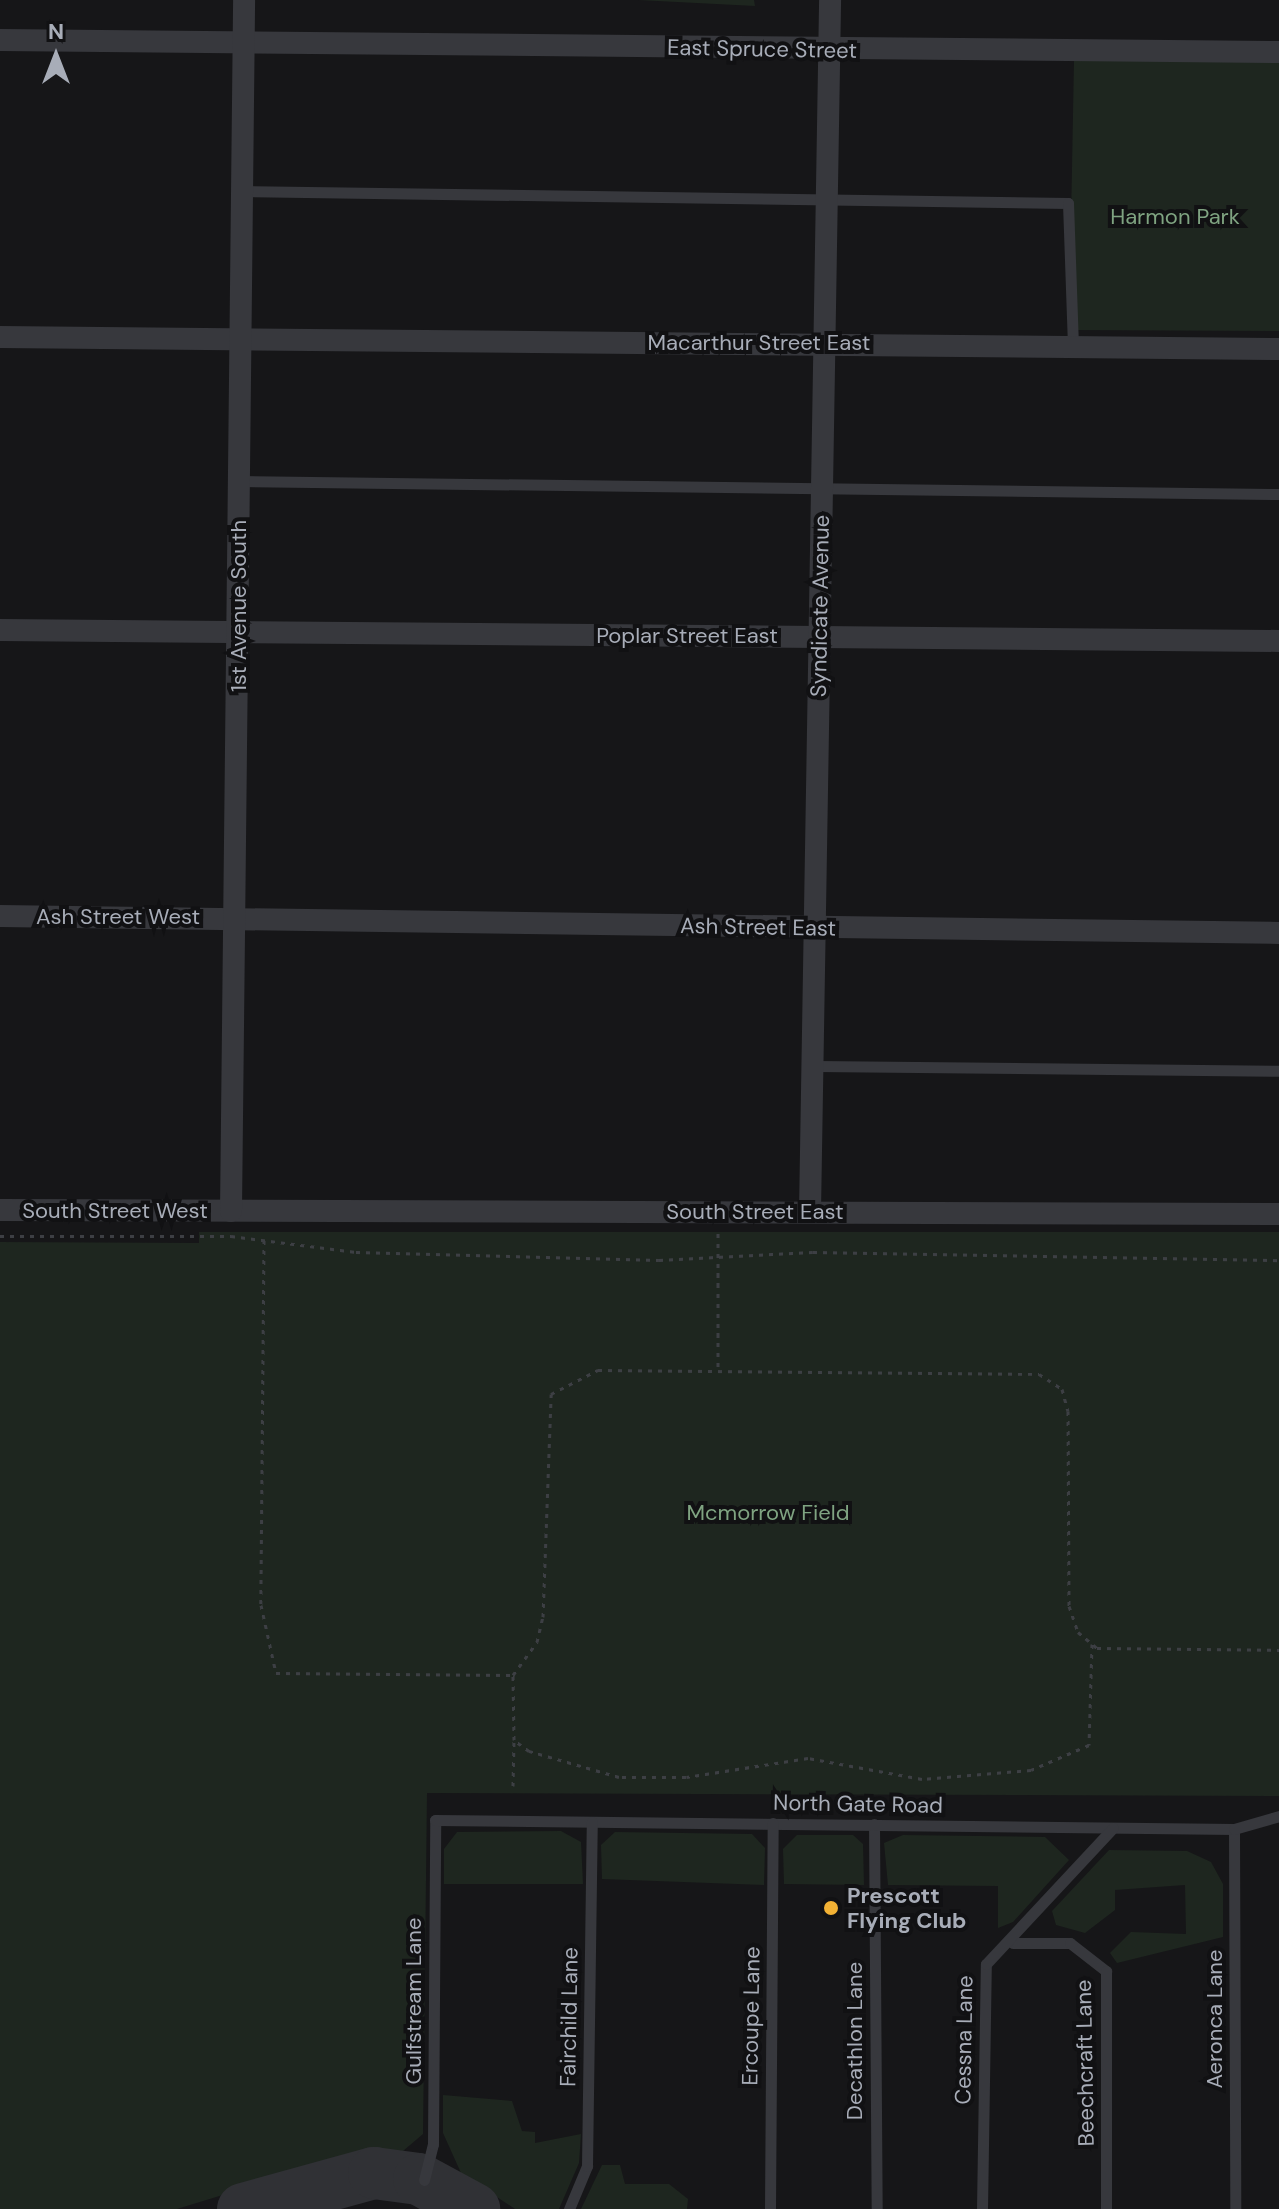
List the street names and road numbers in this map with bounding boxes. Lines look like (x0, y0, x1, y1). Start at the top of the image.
street label: East Spruce Street (667, 34, 857, 64)
street label: Macarthur Street East (648, 330, 870, 356)
street label: Syndicate Avenue (805, 515, 835, 697)
street label: 1st Avenue South (226, 520, 252, 692)
street label: Poplar Street East (596, 623, 778, 649)
street label: Ash Street West (36, 904, 200, 930)
street label: Ash Street East (680, 912, 836, 942)
street label: South Street West (22, 1198, 208, 1224)
street label: South Street East (666, 1199, 844, 1225)
street label: North Gate Road (773, 1789, 943, 1819)
street label: Gulfstream Lane (401, 1918, 427, 2084)
street label: Ercoupe Lane (737, 1946, 765, 2086)
street label: Fairchild Lane (555, 1947, 583, 2087)
street label: Aeronca Lane (1202, 1950, 1228, 2088)
street label: Decathlon Lane (842, 1962, 868, 2120)
street label: Cessna Lane (950, 1975, 978, 2105)
street label: Beechcraft Lane (1070, 1979, 1100, 2147)

